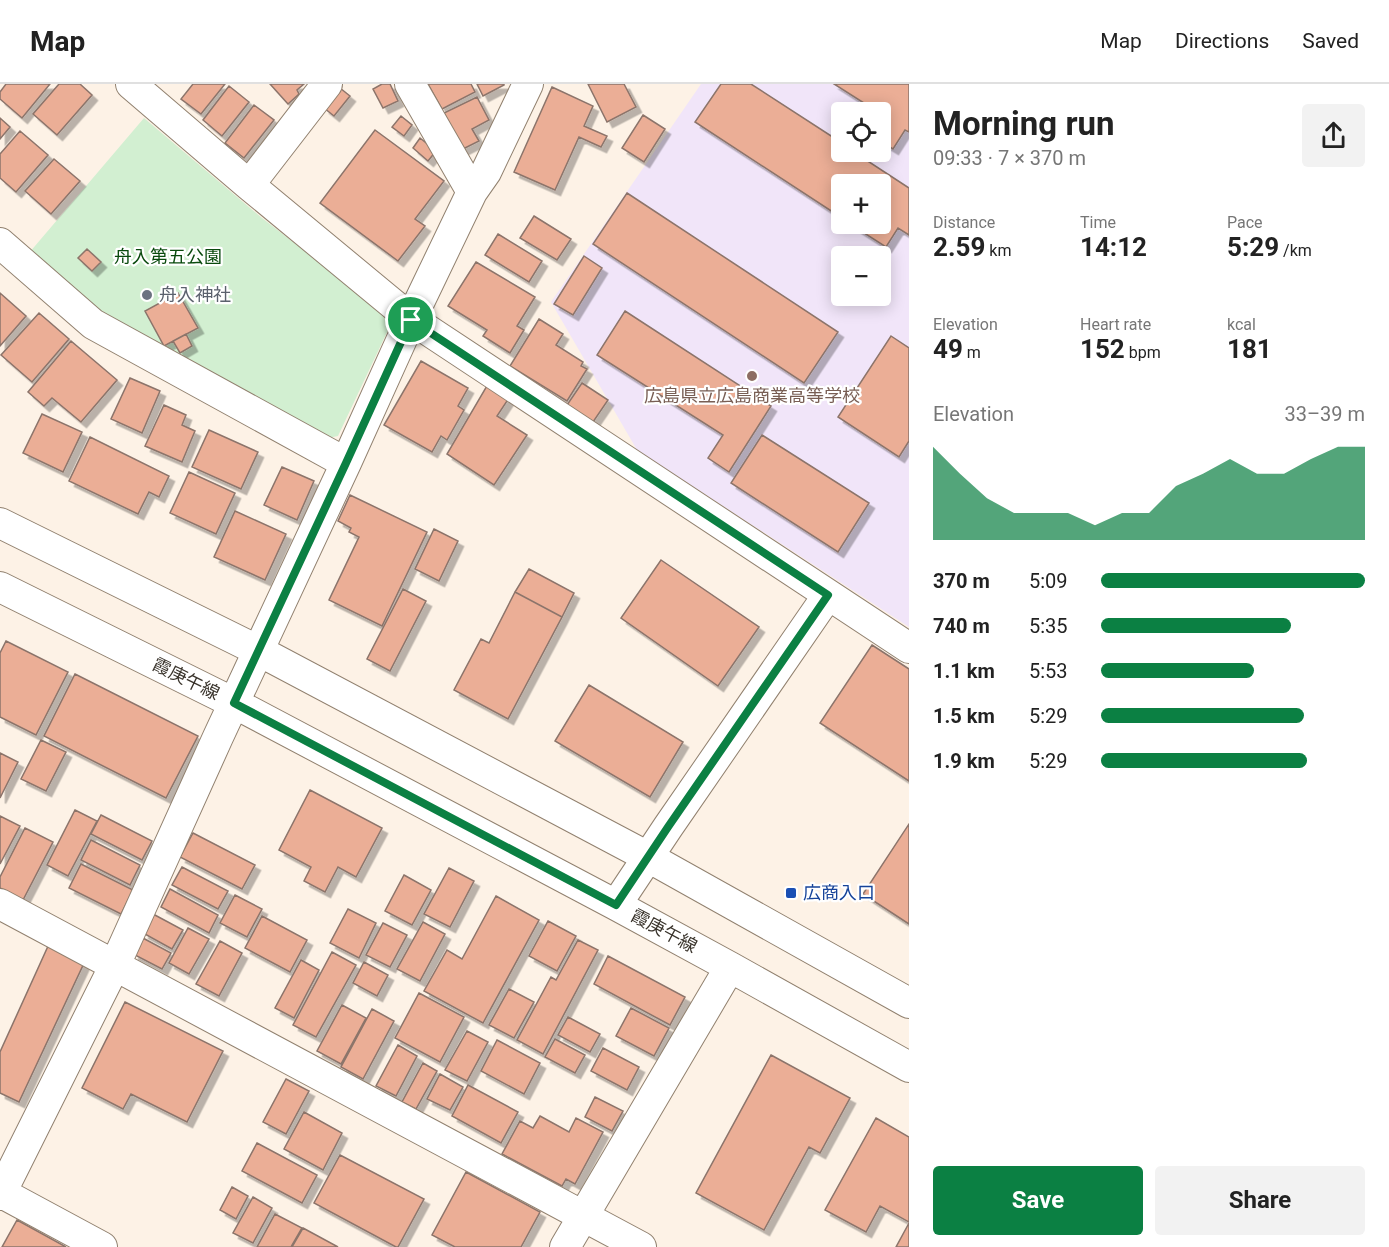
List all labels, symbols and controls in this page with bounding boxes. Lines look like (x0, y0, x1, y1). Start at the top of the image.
text: Map (30, 25, 85, 58)
text: Map (1100, 29, 1142, 53)
text: Directions (1175, 29, 1269, 53)
text: Saved (1302, 29, 1359, 53)
map controls (831, 102, 891, 306)
button: locate (831, 102, 891, 162)
text: Morning run (933, 104, 1114, 143)
button: share (1302, 104, 1365, 167)
text: 09:33 · 7 × 370 m (933, 146, 1086, 170)
button: + (831, 174, 891, 234)
text: Distance (933, 213, 995, 232)
text: Time (1080, 213, 1116, 232)
text: Pace (1227, 213, 1263, 232)
text: 2.59 (933, 232, 985, 262)
text: 14:12 (1080, 232, 1147, 262)
text: 5:29 (1227, 232, 1279, 262)
text: km (985, 241, 1011, 260)
text: /km (1279, 241, 1312, 260)
park label: 舟入第五公園 (114, 246, 222, 267)
button: − (831, 246, 891, 306)
place label: 舟入神社 (159, 284, 231, 305)
marker: 舟入神社 (140, 288, 154, 302)
pin (385, 294, 436, 345)
icon: arrive (394, 303, 427, 336)
text: Elevation (933, 315, 998, 334)
text: Heart rate (1080, 315, 1151, 334)
text: kcal (1227, 315, 1256, 334)
text: 49 (933, 334, 963, 364)
text: 152 (1080, 334, 1125, 364)
text: 181 (1227, 334, 1272, 364)
text: m (963, 343, 981, 362)
text: bpm (1125, 343, 1161, 362)
marker: 広島県立広島商業高等学校 (745, 369, 759, 383)
place label: 広島県立広島商業高等学校 (644, 385, 860, 406)
text: Elevation (933, 402, 1014, 426)
text: 33–39 m (1284, 402, 1365, 426)
text: 370 m (933, 569, 990, 593)
text: 5:09 (1029, 569, 1068, 593)
text: 740 m (933, 614, 990, 638)
text: 5:35 (1029, 614, 1068, 638)
street label: 霞庚午線 (149, 653, 223, 704)
text: 1.1 km (933, 659, 995, 683)
text: 5:53 (1029, 659, 1068, 683)
text: 1.5 km (933, 704, 995, 728)
text: 5:29 (1029, 704, 1068, 728)
text: 1.9 km (933, 749, 995, 773)
text: 5:29 (1029, 749, 1068, 773)
place label: 広商入口 (803, 882, 875, 903)
marker: 広商入口 (784, 886, 798, 900)
street label: 霞庚午線 (628, 904, 701, 957)
button: Save (933, 1166, 1143, 1235)
button: Share (1155, 1166, 1365, 1235)

